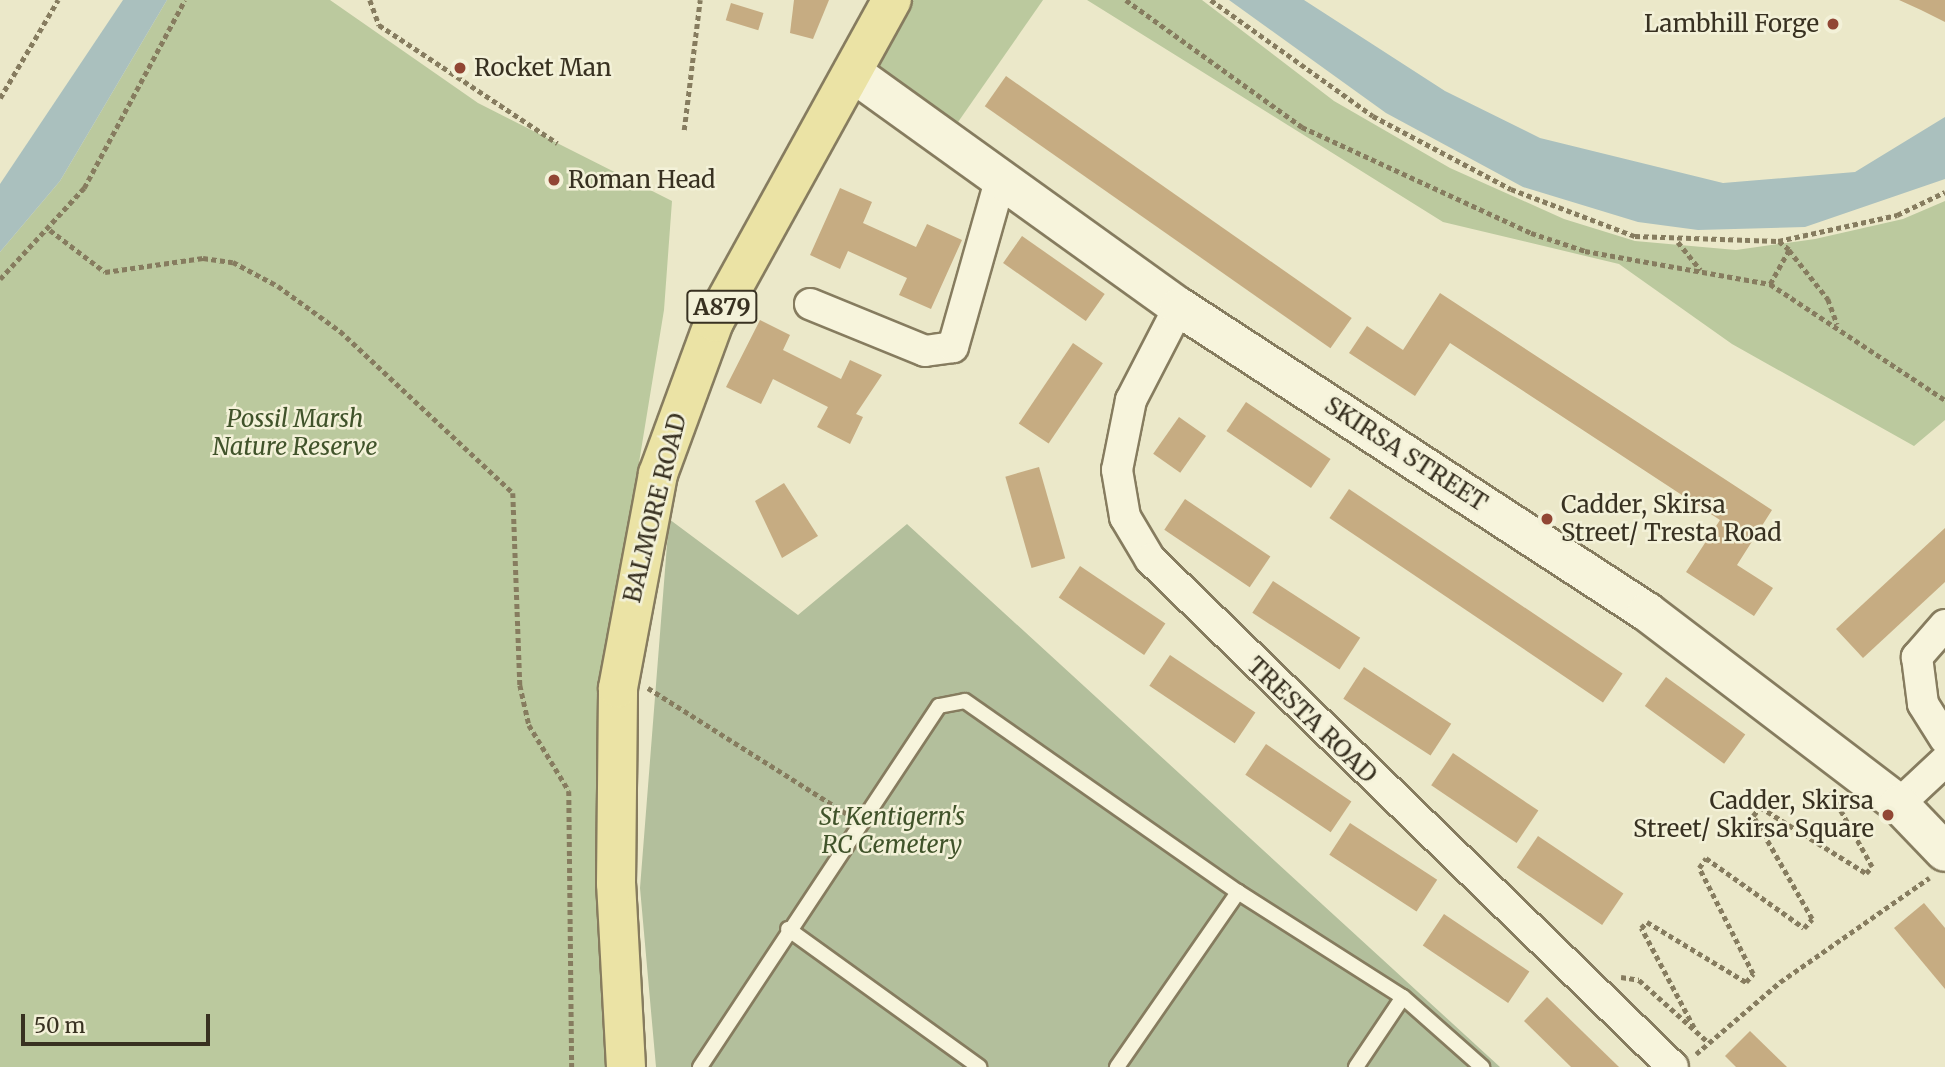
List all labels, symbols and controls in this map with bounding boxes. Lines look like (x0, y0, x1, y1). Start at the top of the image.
place label: Lambhill Forge (1644, 10, 1819, 38)
marker: Lambhill Forge (1825, 16, 1841, 32)
place label: Rocket Man (474, 54, 612, 82)
marker: Rocket Man (452, 60, 468, 76)
place label: Roman Head (568, 166, 716, 194)
marker: Roman Head (546, 172, 562, 188)
road number: A879 (685, 288, 759, 326)
street label: SKIRSA STREET (1319, 391, 1493, 517)
park label: Possil Marsh Nature Reserve (213, 405, 377, 461)
street label: BALMORE ROAD (618, 410, 692, 606)
place label: Cadder, Skirsa Street/ Tresta Road (1561, 491, 1782, 547)
marker: Cadder, Skirsa Street/ Tresta Road (1539, 511, 1555, 527)
street label: TRESTA ROAD (1241, 651, 1383, 789)
place label: Cadder, Skirsa Street/ Skirsa Square (1633, 787, 1874, 843)
park label: St Kentigern's RC Cemetery (819, 803, 965, 859)
marker: Cadder, Skirsa Street/ Skirsa Square (1880, 807, 1896, 823)
scale bar (24, 1000, 214, 1044)
text: 50 m (34, 1012, 85, 1039)

